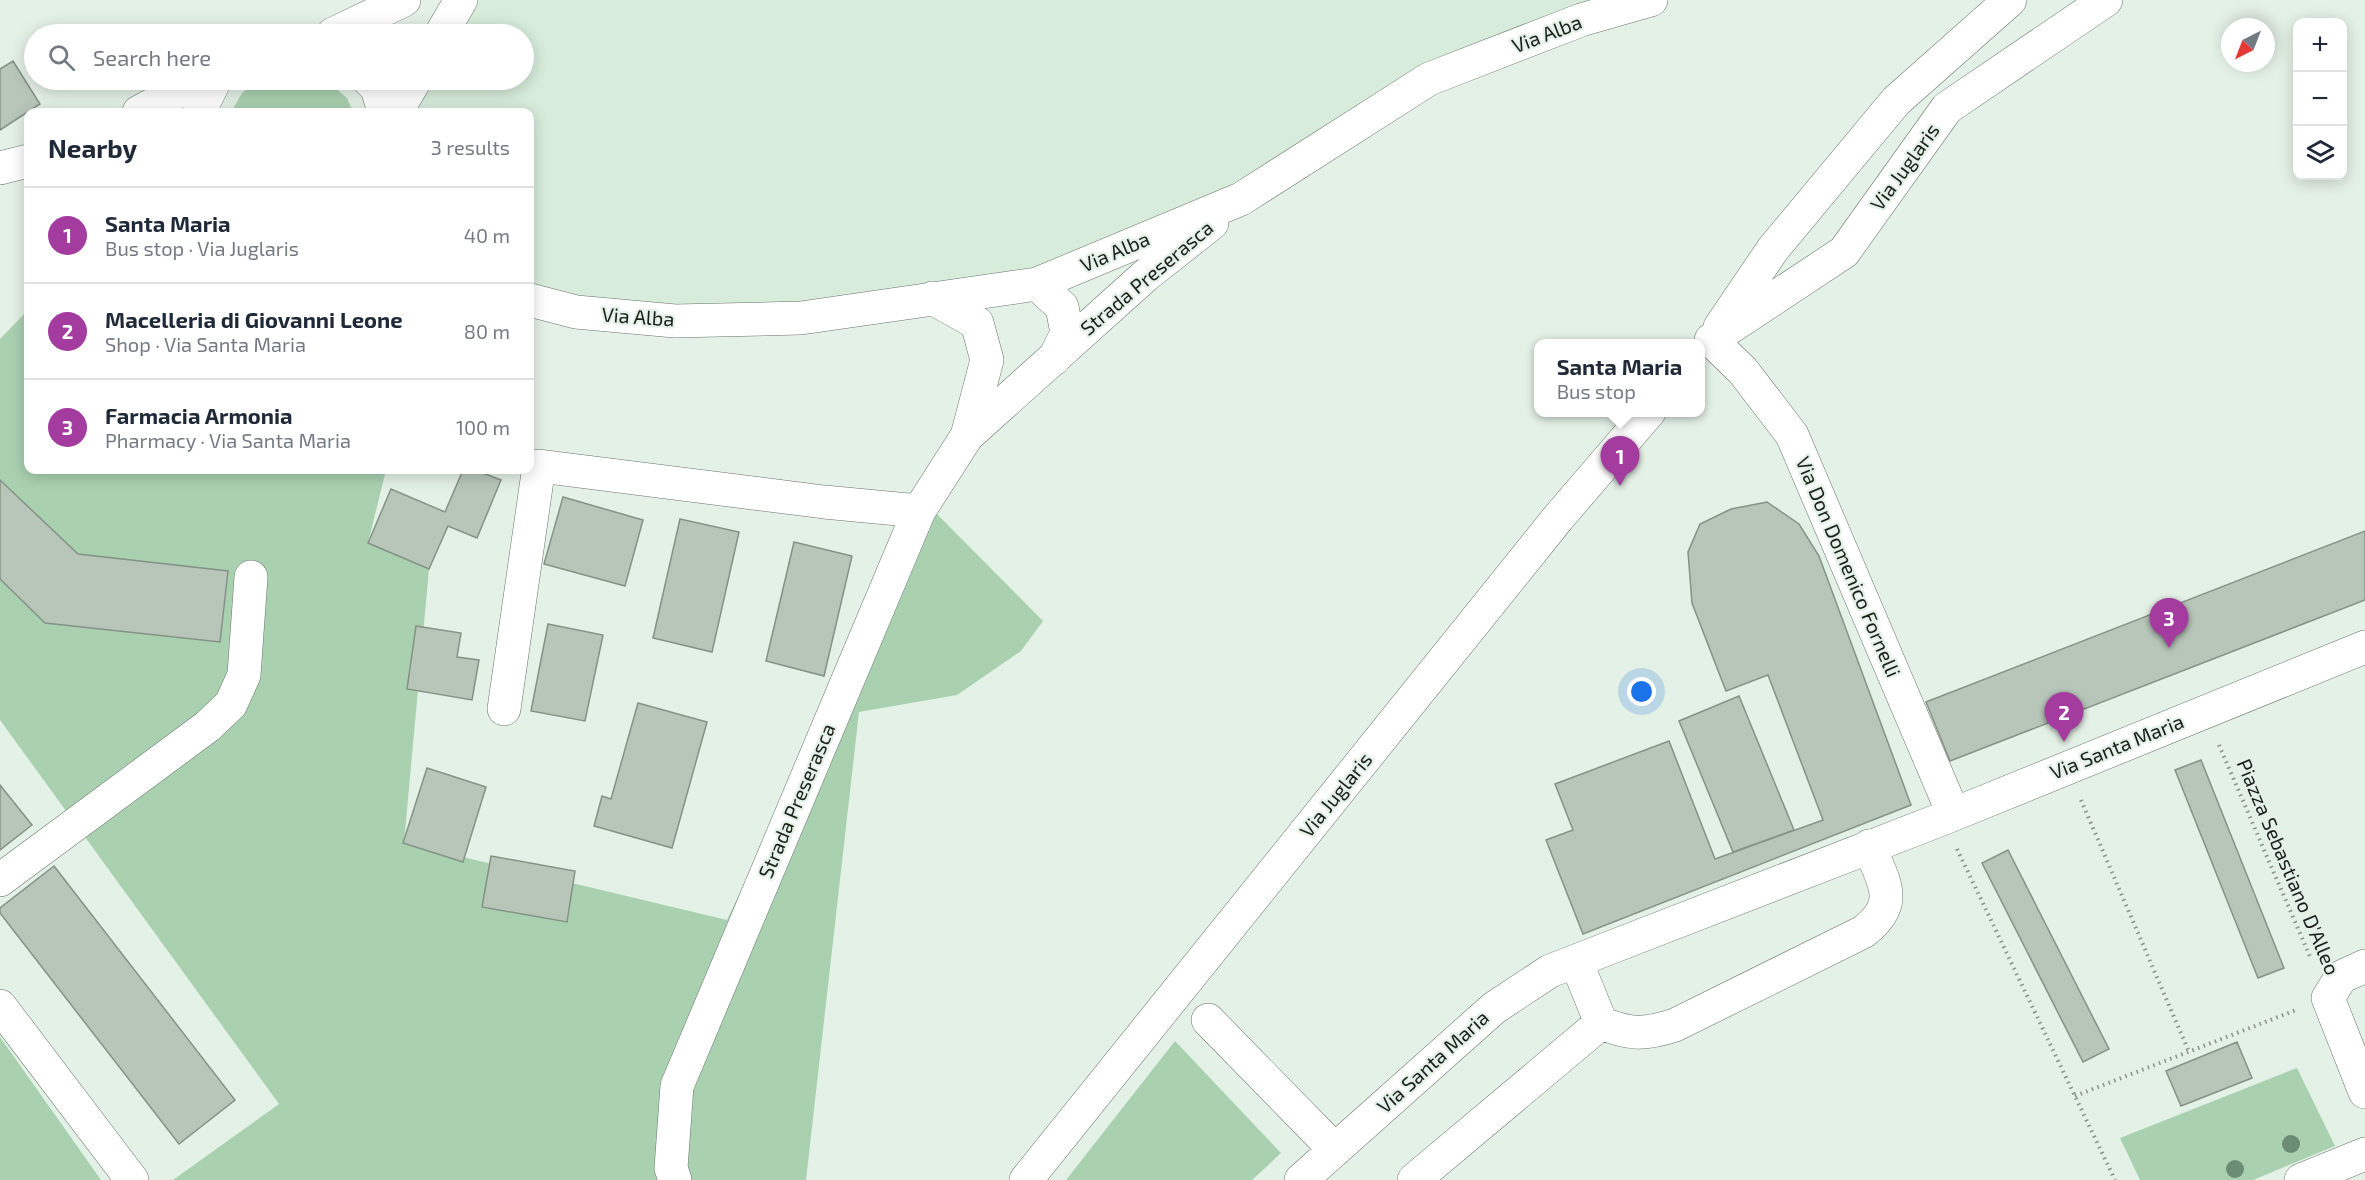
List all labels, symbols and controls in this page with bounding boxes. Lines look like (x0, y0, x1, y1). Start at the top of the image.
street label: Via Alba (1508, 9, 1585, 57)
north arrow (2221, 18, 2275, 72)
map controls (2293, 18, 2347, 180)
button: + (2293, 18, 2347, 72)
search box (24, 24, 534, 90)
icon: search (45, 41, 78, 74)
text: Search here (93, 44, 211, 70)
button: − (2293, 72, 2347, 126)
street label: Via Juglaris (1865, 118, 1944, 215)
button: layers (2293, 126, 2347, 180)
text: Nearby (48, 132, 137, 163)
text: 3 results (431, 135, 510, 159)
text: Santa Maria (105, 210, 231, 236)
street label: Strada Preserasca (1075, 215, 1218, 340)
text: 1 (63, 223, 72, 247)
text: 40 m (464, 223, 510, 247)
street label: Via Alba (1076, 226, 1153, 276)
text: Bus stop · Via Juglaris (105, 236, 299, 260)
street label: Via Alba (601, 301, 675, 331)
text: Macelleria di Giovanni Leone (105, 306, 403, 332)
text: 2 (62, 319, 73, 343)
text: 80 m (464, 319, 510, 343)
text: Shop · Via Santa Maria (105, 332, 306, 356)
popup (1534, 339, 1705, 417)
text: Santa Maria (1557, 353, 1682, 379)
text: Bus stop (1557, 379, 1636, 403)
text: Farmacia Armonia (105, 402, 293, 428)
text: 3 (62, 415, 73, 439)
text: 100 m (456, 415, 510, 439)
text: Pharmacy · Via Santa Maria (105, 428, 351, 452)
pin: 1 (1600, 436, 1640, 486)
street label: Via Don Domenico Fornelli (1792, 453, 1906, 681)
pin: 3 (2150, 598, 2188, 648)
your location (1627, 677, 1656, 706)
pin: 2 (2044, 692, 2084, 742)
street label: Via Santa Maria (2046, 708, 2187, 784)
street label: Strada Preserasca (753, 720, 840, 882)
street label: Via Juglaris (1294, 747, 1377, 841)
street label: Piazza Sebastiano D'Alleo (2233, 755, 2345, 978)
street label: Via Santa Maria (1372, 1005, 1493, 1118)

